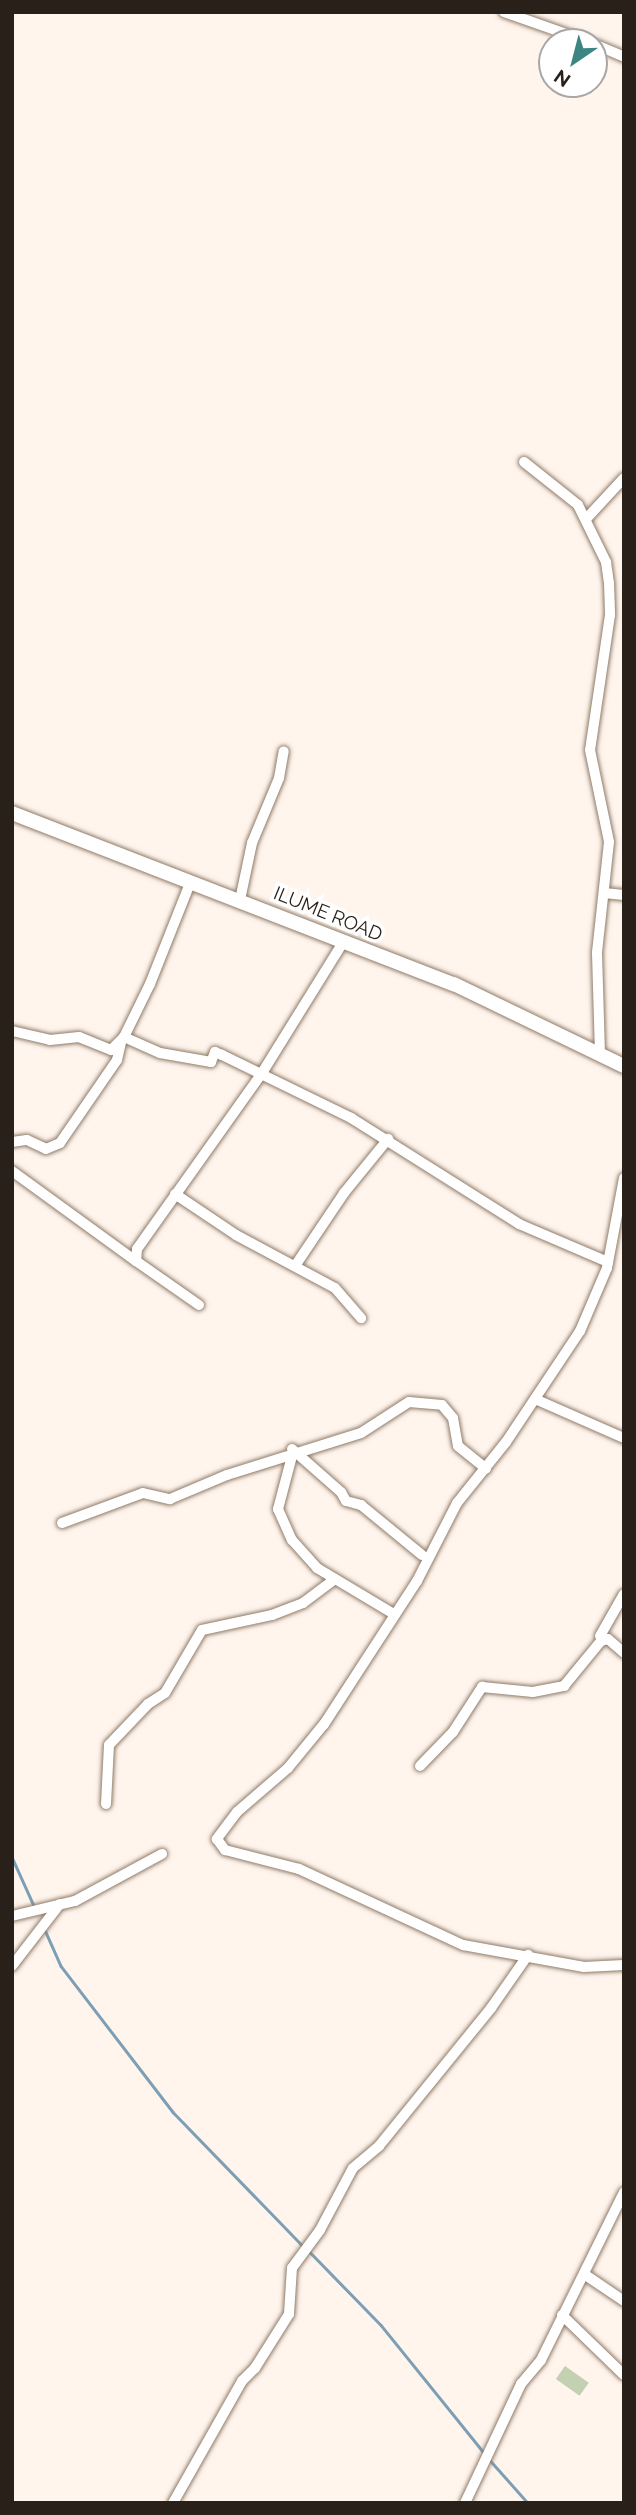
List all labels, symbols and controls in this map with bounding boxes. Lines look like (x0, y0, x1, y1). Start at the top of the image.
north arrow (538, 28, 608, 98)
text: N (550, 65, 574, 92)
street label: ILUME ROAD (270, 882, 386, 946)

